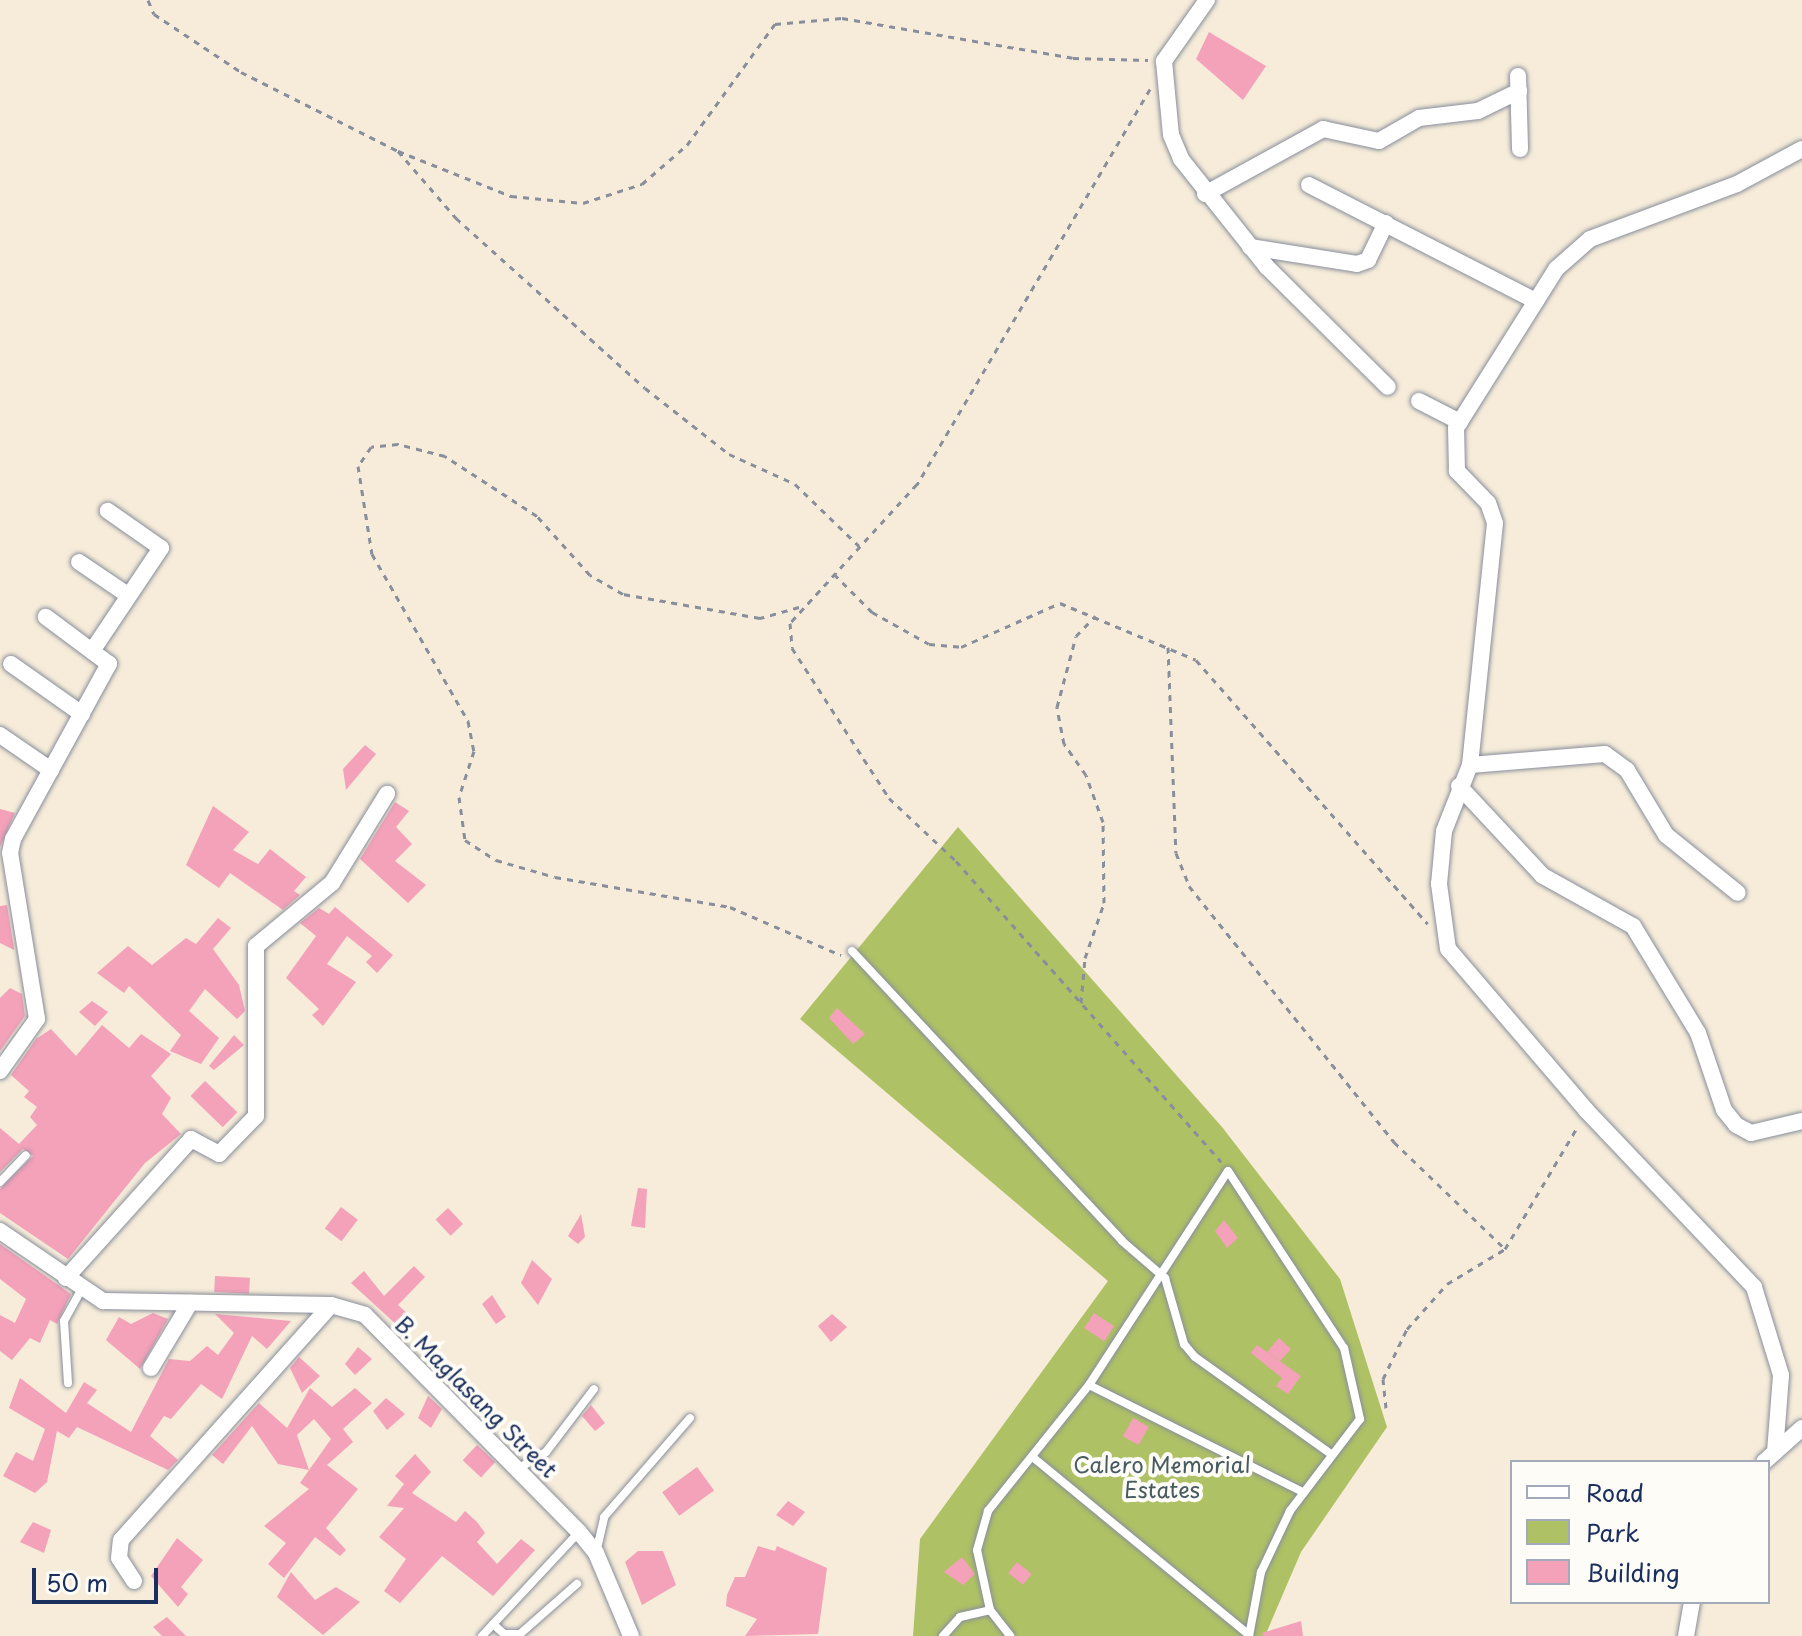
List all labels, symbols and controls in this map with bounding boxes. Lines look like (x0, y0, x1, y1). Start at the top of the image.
street label: B. Maglasang Street (391, 1310, 563, 1482)
park label: Calero Memorial Estates (1073, 1450, 1251, 1502)
legend (1510, 1460, 1770, 1604)
text: Road (1586, 1474, 1644, 1510)
text: Park (1586, 1514, 1640, 1550)
scale bar (36, 1552, 162, 1602)
text: Building (1586, 1554, 1680, 1590)
text: 50 m (46, 1564, 108, 1600)

